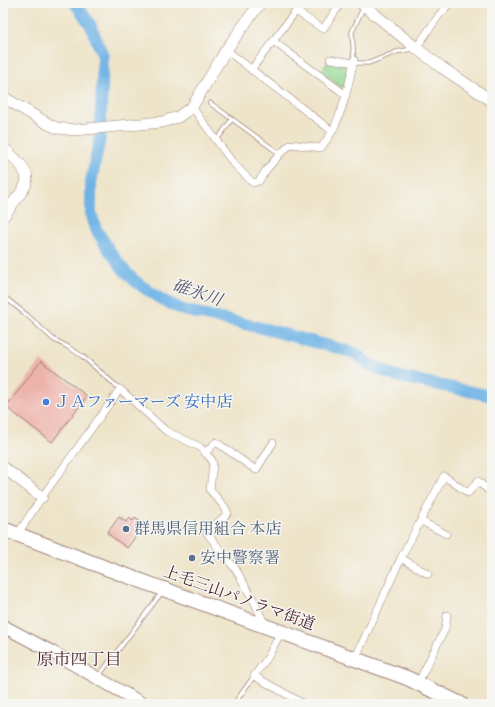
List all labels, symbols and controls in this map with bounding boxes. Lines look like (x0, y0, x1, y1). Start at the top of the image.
water label: 碓氷川 (169, 274, 227, 312)
place label: ＪＡファーマーズ 安中店 (54, 392, 232, 412)
marker: ＪＡファーマーズ 安中店 (41, 397, 51, 407)
place label: 群馬県信用組合 本店 (134, 519, 281, 539)
marker: 群馬県信用組合 本店 (121, 524, 131, 534)
place label: 安中警察署 (200, 548, 280, 568)
marker: 安中警察署 (187, 553, 197, 563)
street label: 上毛三山パノラマ街道 (160, 561, 318, 635)
district label: 原市四丁目 (37, 649, 122, 671)

